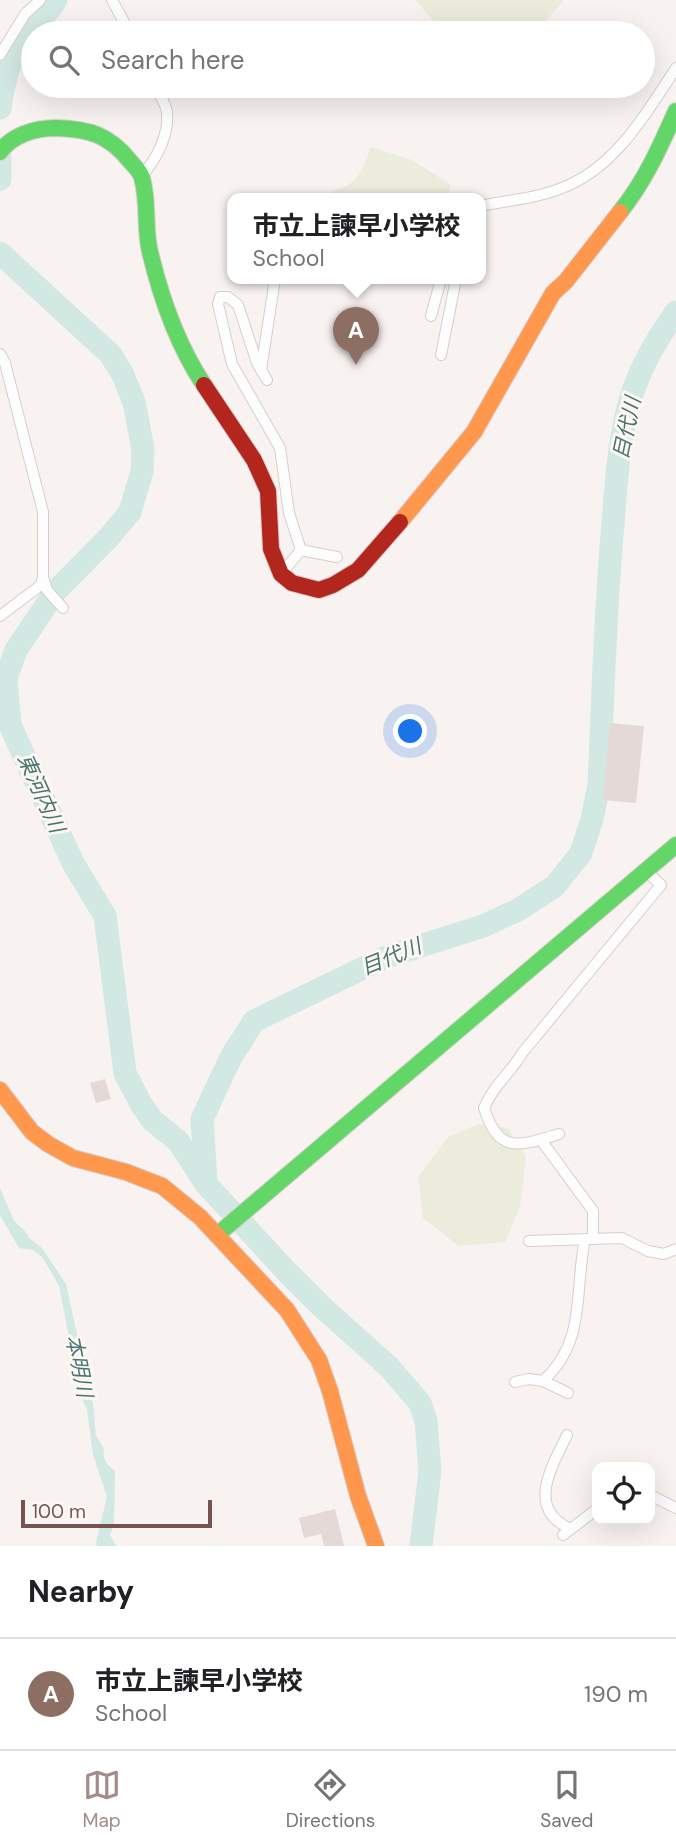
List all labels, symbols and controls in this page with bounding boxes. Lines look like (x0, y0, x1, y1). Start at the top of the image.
search box (21, 21, 655, 98)
icon: search (45, 41, 83, 79)
text: Search here (101, 43, 244, 77)
popup (227, 193, 486, 284)
text: 市立上諫早小学校 (252, 209, 461, 243)
text: School (252, 243, 325, 273)
pin: A (333, 307, 379, 365)
water label: 目代川 (607, 392, 648, 462)
your location (393, 714, 427, 748)
water label: 東河内川 (11, 749, 72, 839)
water label: 目代川 (357, 931, 427, 982)
water label: 本明川 (59, 1332, 99, 1402)
map controls (592, 1462, 655, 1525)
button: locate (592, 1462, 655, 1525)
scale bar (21, 1497, 212, 1529)
text: 100 m (32, 1499, 86, 1524)
text: Nearby (28, 1572, 134, 1611)
text: 市立上諫早小学校 (95, 1664, 303, 1698)
text: A (43, 1679, 59, 1709)
text: 190 m (584, 1679, 648, 1709)
text: School (95, 1698, 167, 1728)
tab: Map (83, 1766, 121, 1833)
tab: Directions (286, 1766, 375, 1833)
tab: Saved (540, 1766, 593, 1833)

